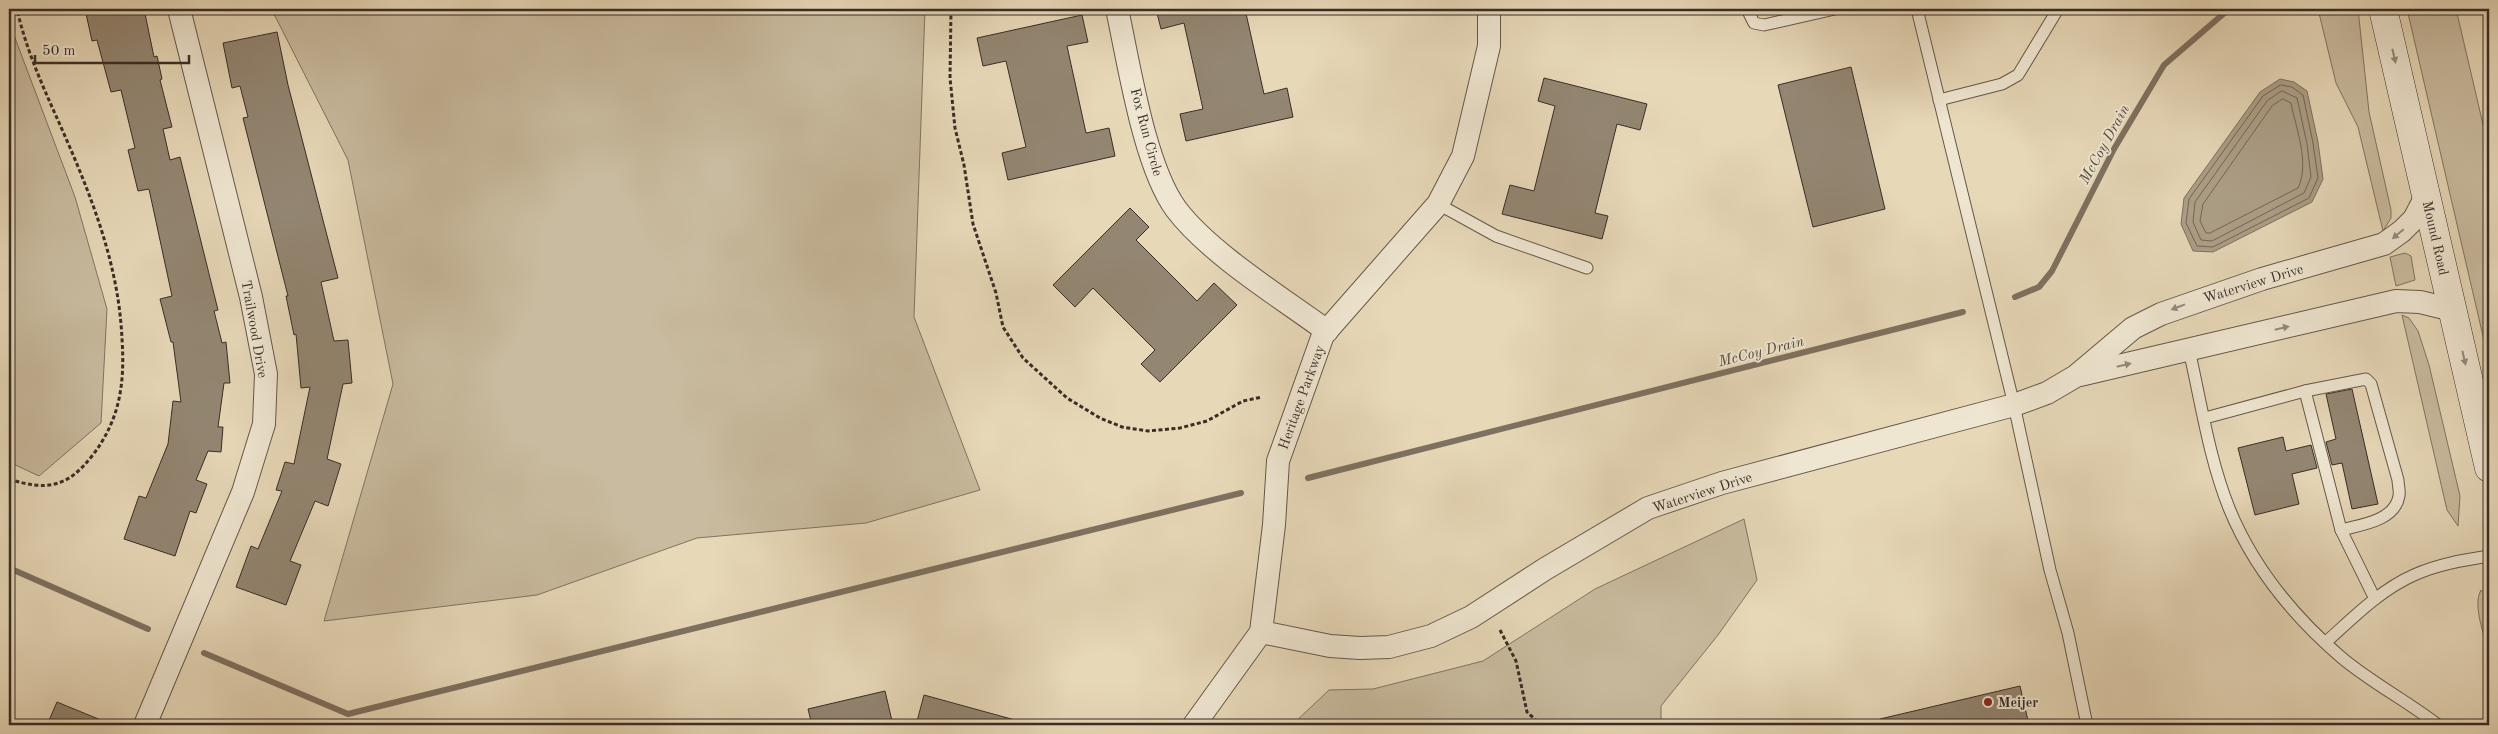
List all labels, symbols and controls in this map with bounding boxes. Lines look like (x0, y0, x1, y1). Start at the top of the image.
scale bar (35, 32, 189, 64)
text: 50 m (42, 44, 76, 59)
one-way arrow (2390, 49, 2398, 64)
street label: Fox Run Circle (1128, 87, 1165, 178)
water label: McCoy Drain (2077, 102, 2133, 188)
street label: Mound Road (2420, 200, 2450, 277)
one-way arrow (2391, 229, 2404, 240)
street label: Waterview Drive (2202, 262, 2305, 306)
street label: Trailwood Drive (239, 279, 270, 379)
one-way arrow (2170, 303, 2185, 311)
one-way arrow (2274, 324, 2289, 332)
water label: McCoy Drain (1716, 334, 1806, 371)
street label: Heritage Parkway (1277, 343, 1328, 451)
one-way arrow (2460, 350, 2468, 365)
one-way arrow (2116, 361, 2131, 369)
street label: Waterview Drive (1651, 470, 1754, 516)
marker: Meijer (1982, 696, 1994, 708)
place label: Meijer (1998, 696, 2038, 710)

